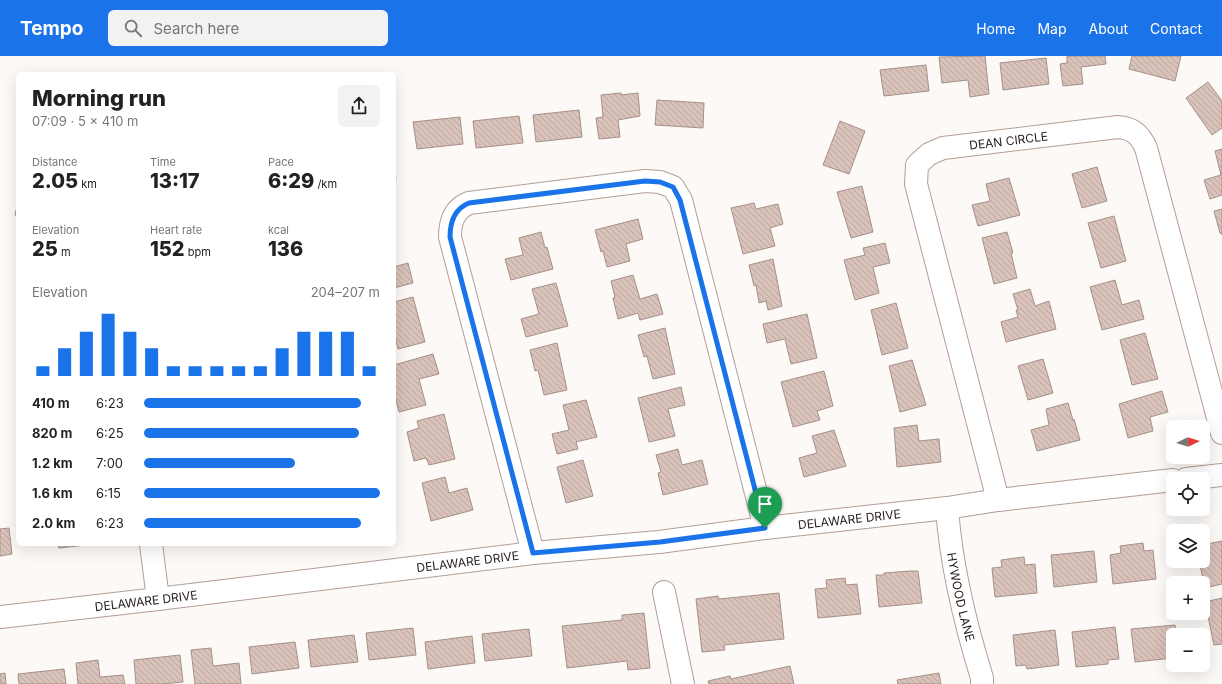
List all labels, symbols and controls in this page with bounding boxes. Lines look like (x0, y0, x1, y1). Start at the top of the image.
search box (108, 10, 388, 46)
text: Tempo (20, 17, 84, 40)
icon: search (122, 17, 144, 39)
text: Search here (154, 19, 239, 38)
text: Home (976, 20, 1015, 37)
text: Map (1037, 20, 1067, 37)
text: About (1089, 20, 1128, 37)
text: Contact (1150, 20, 1202, 37)
text: Morning run (32, 85, 166, 111)
button: share (338, 85, 380, 127)
text: 07:09 · 5 × 410 m (32, 113, 138, 129)
street label: DEAN CIRCLE (968, 128, 1049, 152)
text: Distance (32, 155, 77, 169)
text: Time (150, 155, 176, 169)
text: Pace (268, 155, 294, 169)
text: 2.05 (32, 169, 78, 193)
text: 13:17 (150, 169, 200, 193)
text: 6:29 (268, 169, 314, 193)
text: km (78, 177, 97, 191)
text: /km (314, 177, 337, 191)
text: Elevation (32, 223, 79, 237)
text: Heart rate (150, 223, 202, 237)
text: kcal (268, 223, 289, 237)
text: 25 (32, 237, 58, 261)
text: 152 (150, 237, 185, 261)
text: 136 (268, 237, 303, 261)
text: m (58, 245, 71, 259)
text: bpm (185, 245, 211, 259)
text: Elevation (32, 284, 88, 300)
text: 204–207 m (311, 284, 380, 300)
text: 410 m (32, 395, 70, 411)
text: 6:23 (96, 395, 124, 411)
north arrow (1166, 420, 1210, 464)
map controls (1166, 420, 1210, 672)
text: 820 m (32, 425, 72, 441)
text: 6:25 (96, 425, 124, 441)
text: 1.2 km (32, 455, 73, 471)
text: 7:00 (96, 455, 123, 471)
button: locate (1166, 472, 1210, 516)
text: 1.6 km (32, 485, 73, 501)
text: 6:15 (96, 485, 121, 501)
pin (748, 487, 782, 528)
icon: arrive (754, 493, 776, 515)
street label: DELAWARE DRIVE (797, 506, 901, 532)
text: 2.0 km (32, 515, 75, 531)
text: 6:23 (96, 515, 124, 531)
button: layers (1166, 524, 1210, 568)
street label: DELAWARE DRIVE (416, 547, 520, 575)
street label: HYWOOD LANE (945, 551, 978, 643)
button: + (1166, 576, 1210, 620)
street label: DELAWARE DRIVE (94, 587, 198, 614)
button: − (1166, 628, 1210, 672)

